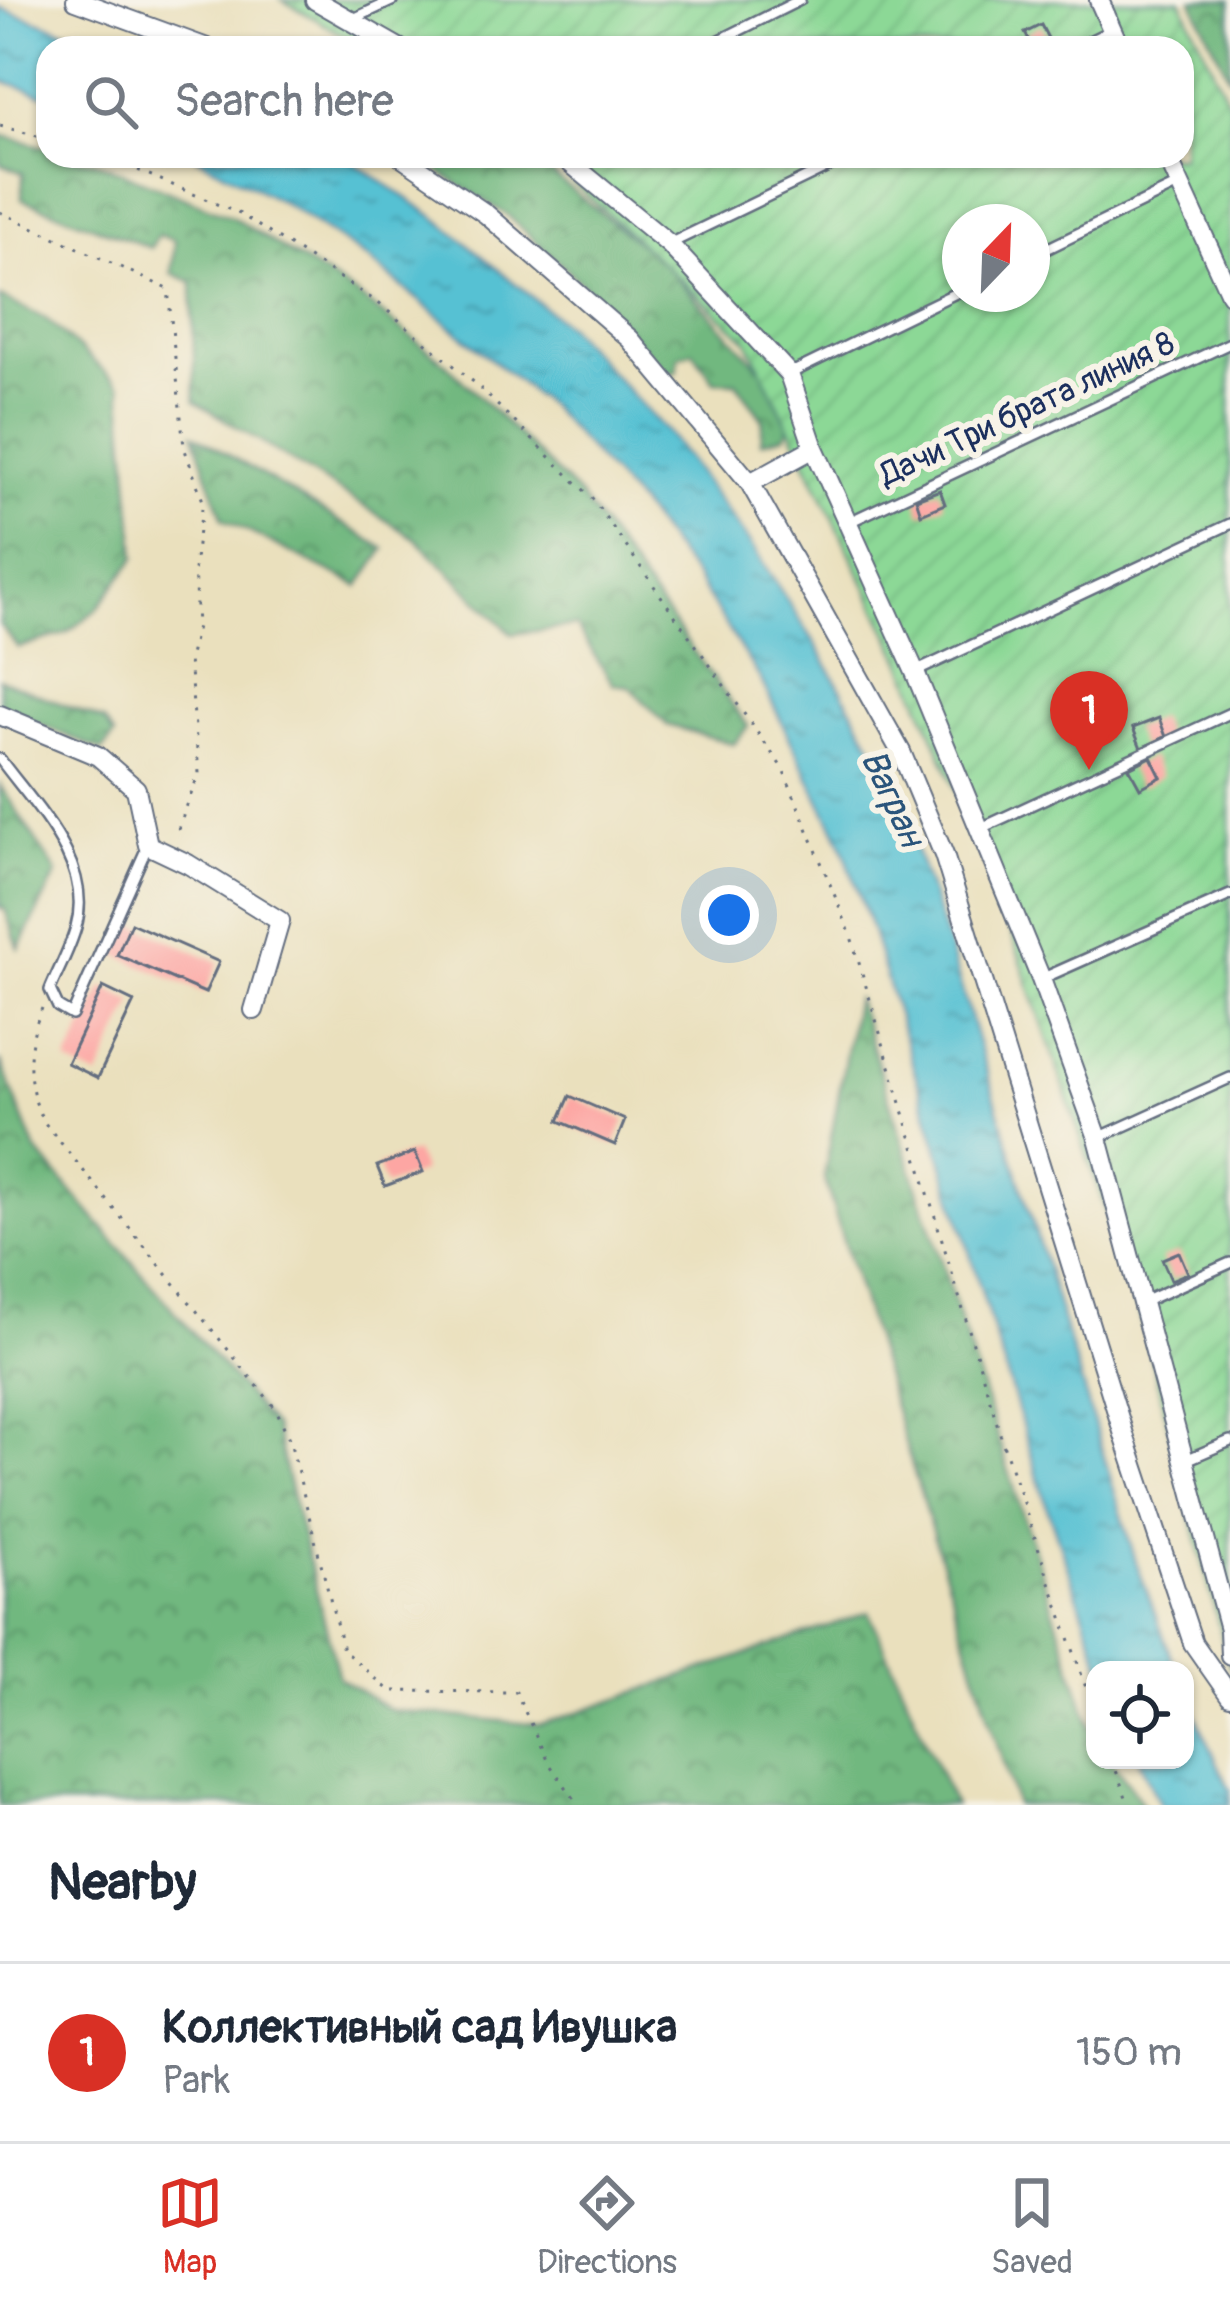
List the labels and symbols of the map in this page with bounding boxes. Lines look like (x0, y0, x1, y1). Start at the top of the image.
north arrow (942, 204, 1050, 312)
street label: Дачи Три брата линия 8 (872, 323, 1181, 496)
pin: 1 (1050, 671, 1128, 770)
water label: Вагран (850, 743, 935, 856)
your location (699, 885, 759, 945)

